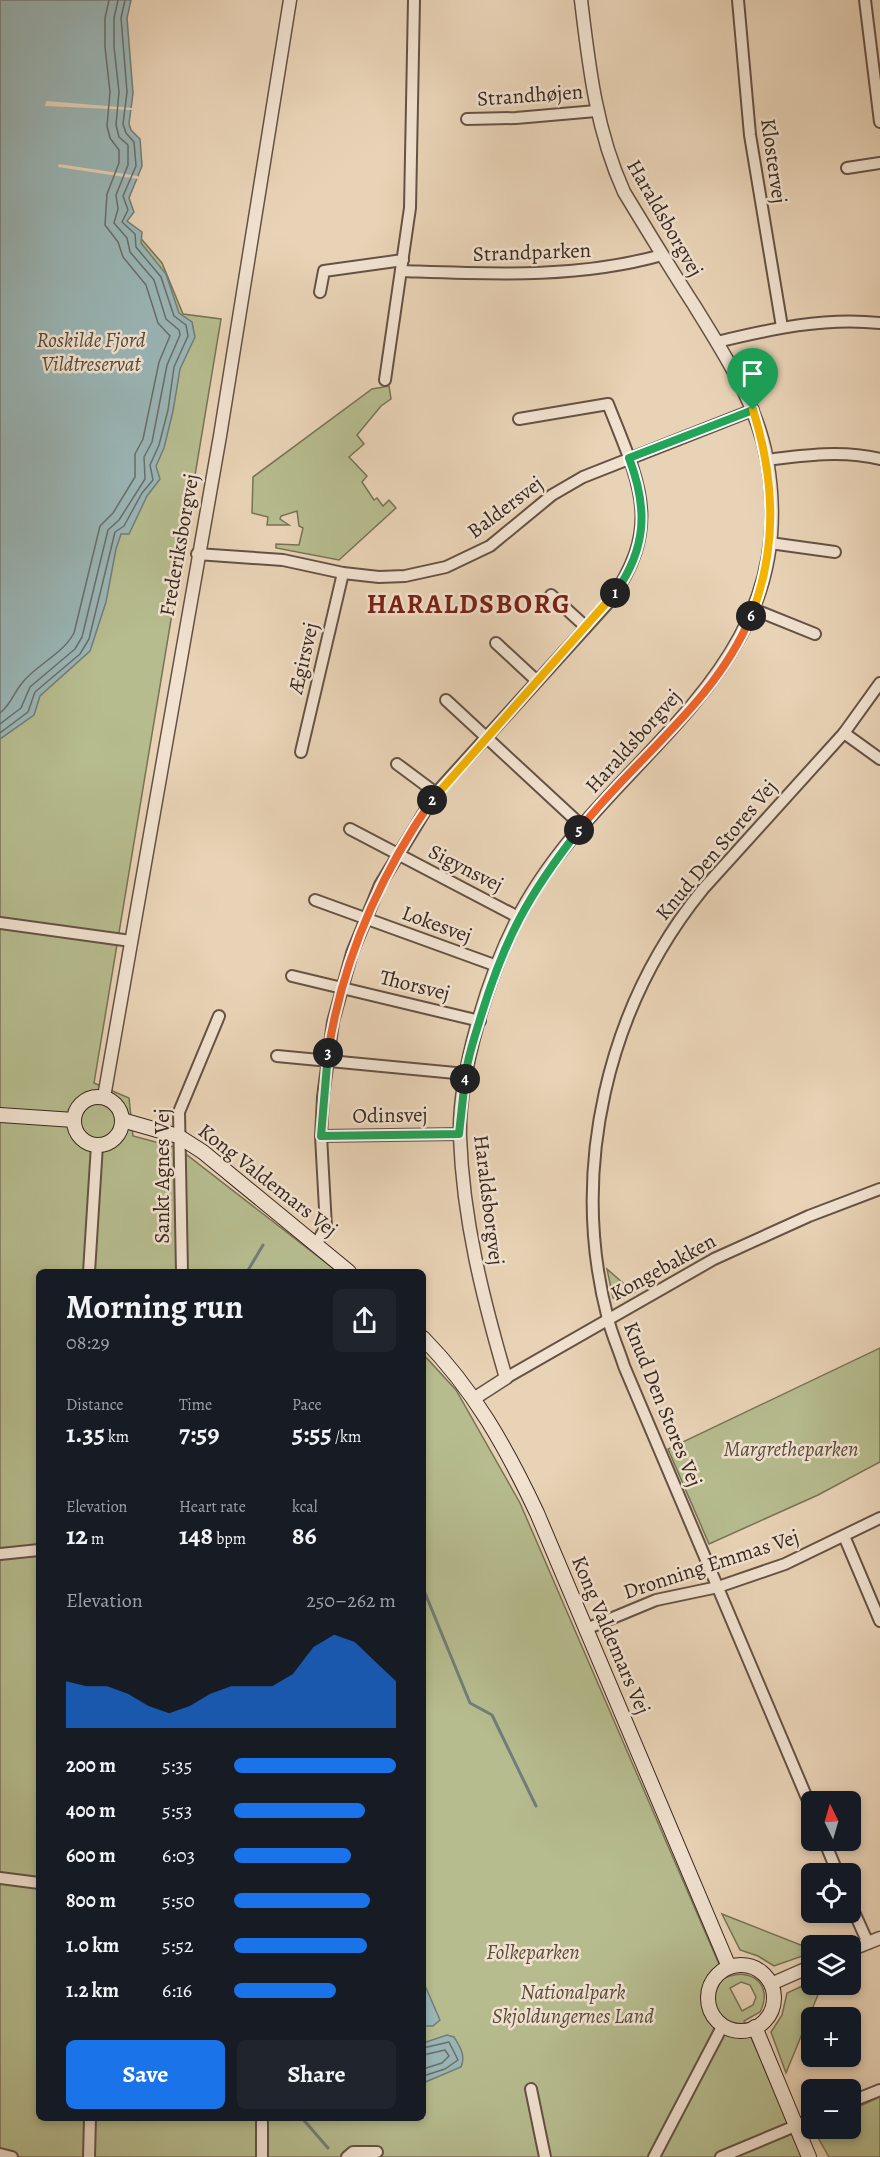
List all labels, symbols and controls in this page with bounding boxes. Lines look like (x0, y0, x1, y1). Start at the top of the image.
street label: Strandhøjen (476, 77, 584, 113)
street label: Klostervej (754, 117, 794, 205)
street label: Haraldsborgvej (620, 154, 710, 282)
street label: Strandparken (472, 236, 592, 268)
park label: Roskilde Fjord Vildtreservat (37, 326, 146, 378)
pin (727, 348, 778, 410)
icon: arrive (736, 357, 769, 390)
street label: Baldersvej (461, 469, 549, 545)
street label: Frederiksborgvej (153, 471, 205, 619)
pin: 1 (600, 578, 630, 608)
text: 1 (612, 582, 618, 604)
district label: HARALDSBORG (367, 586, 571, 622)
pin: 6 (736, 601, 766, 631)
text: 6 (747, 605, 755, 627)
street label: Ægirsvej (281, 619, 325, 698)
street label: Haraldsborgvej (579, 683, 687, 799)
street label: Knud Den Stores Vej (649, 774, 783, 926)
pin: 2 (417, 785, 447, 815)
text: 2 (428, 789, 436, 811)
pin: 5 (564, 815, 594, 845)
text: 5 (576, 819, 582, 841)
street label: Sigynsvej (424, 837, 508, 899)
street label: Lokesvej (398, 898, 476, 950)
street label: Thorsvej (377, 963, 453, 1007)
pin: 3 (313, 1038, 343, 1068)
text: 3 (325, 1042, 331, 1064)
pin: 4 (450, 1064, 480, 1094)
text: 4 (461, 1068, 469, 1090)
street label: Odinsvej (352, 1100, 428, 1130)
street label: Sankt Agnes Vej (148, 1108, 176, 1244)
street label: Kong Valdemars Vej (193, 1117, 343, 1243)
street label: Haraldsborgvej (467, 1133, 511, 1267)
street label: Kongebakken (605, 1227, 721, 1307)
text: Morning run (66, 1284, 243, 1329)
button: share (333, 1289, 396, 1352)
street label: Knud Den Stores Vej (617, 1317, 709, 1491)
text: 08:29 (66, 1329, 110, 1356)
text: Distance (66, 1394, 123, 1416)
text: Time (179, 1394, 212, 1416)
text: Pace (292, 1394, 322, 1416)
text: 1.35 (66, 1416, 105, 1451)
text: 7:59 (179, 1416, 219, 1451)
text: 5:55 (292, 1416, 332, 1451)
text: km (105, 1426, 129, 1448)
text: /km (332, 1426, 361, 1448)
park label: Margretheparken (724, 1435, 858, 1463)
text: Elevation (66, 1496, 127, 1518)
text: Heart rate (179, 1496, 246, 1518)
text: kcal (292, 1496, 318, 1518)
text: 12 (66, 1518, 88, 1553)
text: 148 (179, 1518, 213, 1553)
text: 86 (292, 1518, 317, 1553)
street label: Dronning Emmas Vej (620, 1522, 802, 1606)
text: m (88, 1528, 104, 1550)
text: bpm (213, 1528, 246, 1550)
street label: Kong Valdemars Vej (565, 1551, 657, 1719)
text: Elevation (66, 1587, 143, 1614)
text: 250–262 m (306, 1587, 396, 1614)
text: 200 m (66, 1752, 116, 1779)
text: 5:35 (162, 1752, 192, 1779)
north arrow (801, 1791, 861, 1851)
map controls (801, 1791, 861, 2139)
text: 400 m (66, 1797, 116, 1824)
text: 5:53 (162, 1797, 192, 1824)
text: 600 m (66, 1842, 116, 1869)
text: 6:03 (162, 1842, 195, 1869)
button: locate (801, 1863, 861, 1923)
text: 800 m (66, 1887, 116, 1914)
text: 5:50 (162, 1887, 195, 1914)
text: 1.0 km (66, 1932, 119, 1959)
text: 5:52 (162, 1932, 193, 1959)
button: layers (801, 1935, 861, 1995)
park label: Folkeparken (486, 1938, 580, 1966)
text: 1.2 km (66, 1977, 119, 2004)
text: 6:16 (162, 1977, 192, 2004)
park label: Nationalpark Skjoldungernes Land (492, 1978, 654, 2030)
button: + (801, 2007, 861, 2067)
button: Save (66, 2040, 225, 2109)
button: Share (237, 2040, 396, 2109)
button: − (801, 2079, 861, 2139)

